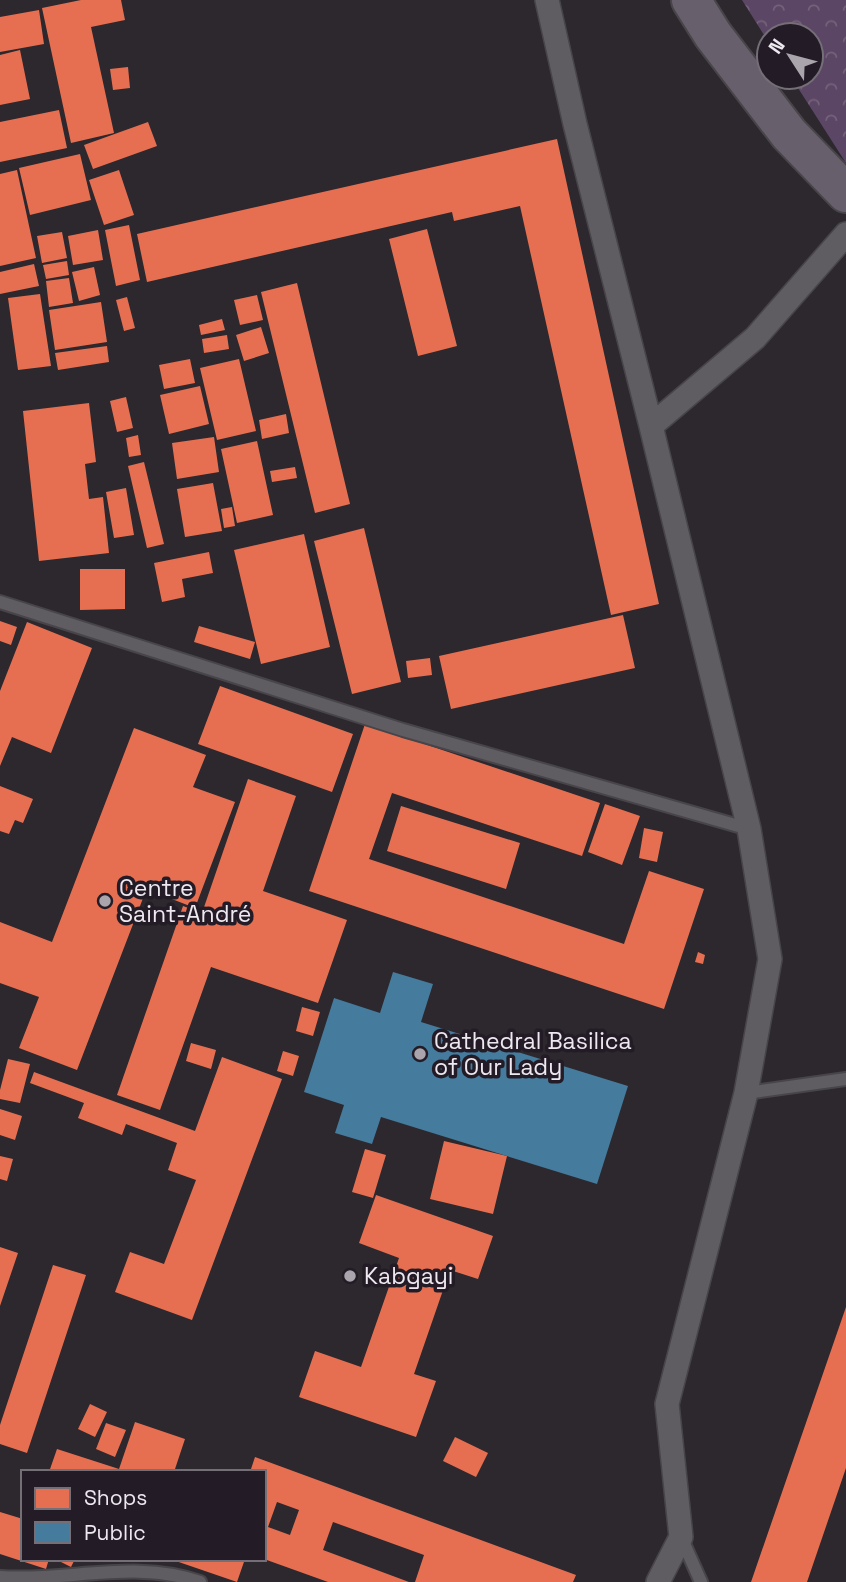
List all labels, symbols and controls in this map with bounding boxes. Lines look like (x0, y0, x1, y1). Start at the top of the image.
north arrow (755, 21, 825, 91)
text: N (763, 34, 791, 59)
place label: Centre Saint-André (119, 873, 251, 929)
marker: Centre Saint-André (97, 893, 113, 909)
place label: Cathedral Basilica of Our Lady (434, 1026, 632, 1082)
marker: Cathedral Basilica of Our Lady (412, 1046, 428, 1062)
place label: Kabgayi (364, 1261, 453, 1291)
marker: Kabgayi (342, 1268, 358, 1284)
legend (21, 1470, 266, 1561)
text: Shops (84, 1484, 147, 1511)
text: Public (84, 1519, 146, 1546)

